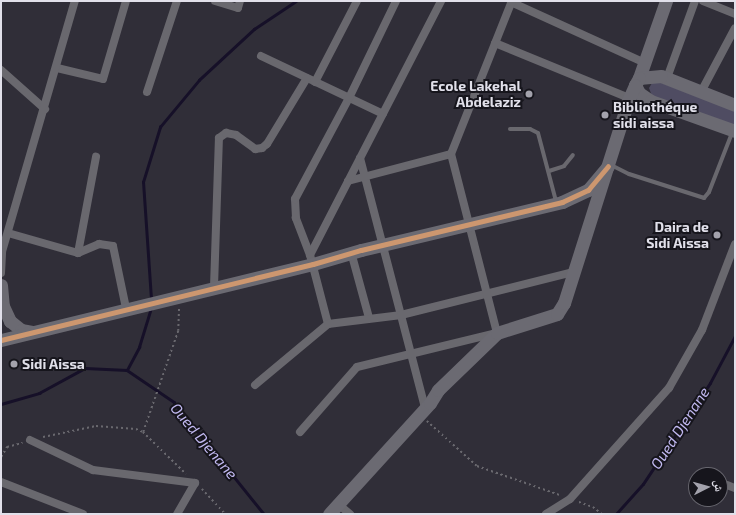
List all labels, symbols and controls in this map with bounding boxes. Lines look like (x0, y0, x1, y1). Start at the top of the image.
place label: Ecole Lakehal Abdelaziz (430, 78, 521, 110)
marker: Ecole Lakehal Abdelaziz (524, 89, 534, 99)
place label: Bibliothéque sidi aissa (613, 99, 697, 132)
marker: Bibliothéque sidi aissa (600, 110, 610, 120)
place label: Daira de Sidi Aissa (646, 219, 709, 252)
marker: Daira de Sidi Aissa (712, 230, 722, 240)
place label: Sidi Aissa (22, 356, 85, 372)
marker: Sidi Aissa (9, 359, 19, 369)
water label: Oued Djenane (647, 384, 713, 472)
water label: Oued Djenane (167, 399, 241, 483)
north arrow (688, 467, 728, 507)
text: ش (712, 479, 727, 492)

